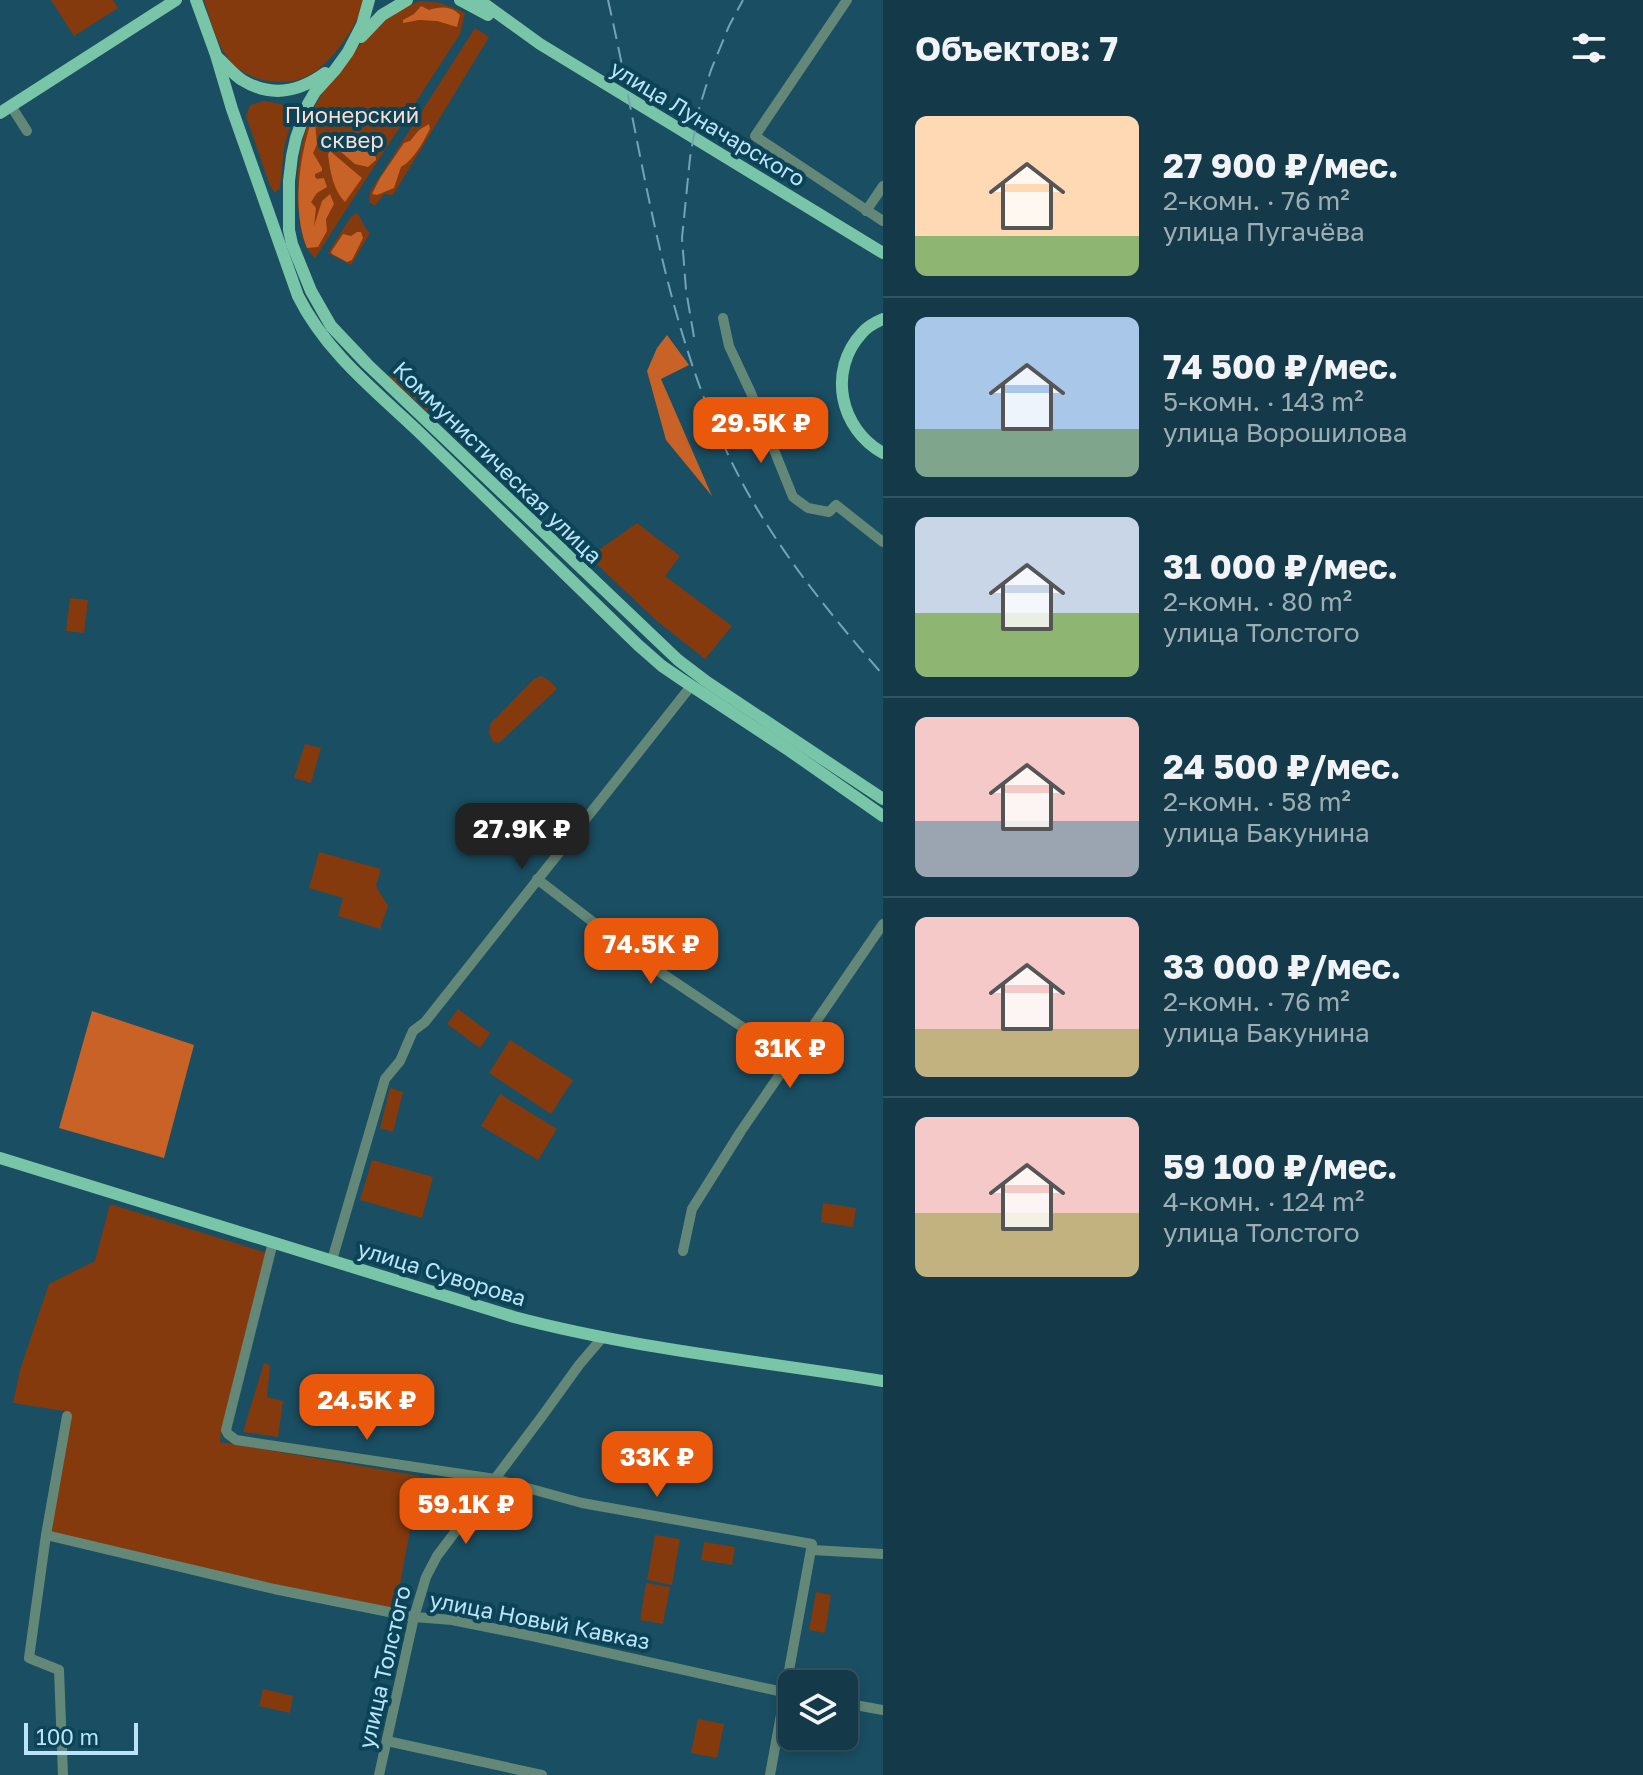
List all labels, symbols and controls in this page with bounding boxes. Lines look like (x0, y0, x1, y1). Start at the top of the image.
icon: filters (1567, 26, 1611, 70)
text: Объектов: 7 (915, 28, 1118, 68)
street label: улица Луначарского (606, 54, 810, 192)
park label: Пионерский сквер (285, 101, 419, 153)
text: 27 900 ₽/мес. (1163, 145, 1399, 185)
icon: home (979, 148, 1075, 244)
text: 2-комн. · 76 m² (1163, 185, 1350, 216)
text: улица Пугачёва (1163, 216, 1365, 247)
text: 74 500 ₽/мес. (1163, 346, 1398, 386)
icon: home (979, 349, 1075, 445)
street label: Коммунистическая улица (388, 355, 608, 569)
text: 5-комн. · 143 m² (1163, 386, 1364, 417)
pin: 29.5K ₽ (687, 397, 835, 465)
text: 29.5K ₽ (711, 407, 811, 438)
text: улица Ворошилова (1163, 417, 1407, 448)
text: 31 000 ₽/мес. (1163, 546, 1398, 586)
icon: home (979, 549, 1075, 645)
text: 2-комн. · 80 m² (1163, 586, 1352, 617)
text: улица Толстого (1163, 617, 1360, 648)
text: 24 500 ₽/мес. (1163, 746, 1401, 786)
icon: home (979, 749, 1075, 845)
text: 2-комн. · 58 m² (1163, 786, 1351, 817)
pin: 27.9K ₽ (448, 803, 596, 871)
text: 27.9K ₽ (473, 813, 571, 844)
text: улица Бакунина (1163, 817, 1370, 848)
pin: 74.5K ₽ (577, 918, 725, 986)
text: 74.5K ₽ (602, 928, 700, 959)
text: 33 000 ₽/мес. (1163, 946, 1401, 986)
icon: home (979, 949, 1075, 1045)
text: 2-комн. · 76 m² (1163, 986, 1350, 1017)
text: улица Бакунина (1163, 1017, 1370, 1048)
pin: 31K ₽ (734, 1022, 846, 1090)
text: 31K ₽ (754, 1032, 826, 1063)
text: 59 100 ₽/мес. (1163, 1146, 1398, 1186)
icon: home (979, 1149, 1075, 1245)
text: 4-комн. · 124 m² (1163, 1186, 1364, 1217)
text: улица Толстого (1163, 1217, 1360, 1248)
street label: улица Суворова (355, 1235, 529, 1311)
pin: 24.5K ₽ (293, 1374, 441, 1442)
text: 24.5K ₽ (317, 1384, 417, 1415)
pin: 33K ₽ (601, 1431, 713, 1499)
text: 33K ₽ (620, 1441, 694, 1472)
pin: 59.1K ₽ (392, 1478, 540, 1546)
text: 59.1K ₽ (418, 1488, 514, 1519)
street label: улица Толстого (352, 1583, 416, 1751)
street label: улица Новый Кавказ (428, 1585, 652, 1655)
map controls (778, 1670, 858, 1750)
button: layers (778, 1670, 858, 1750)
scale bar (24, 1719, 138, 1755)
text: 100 m (36, 1723, 99, 1750)

